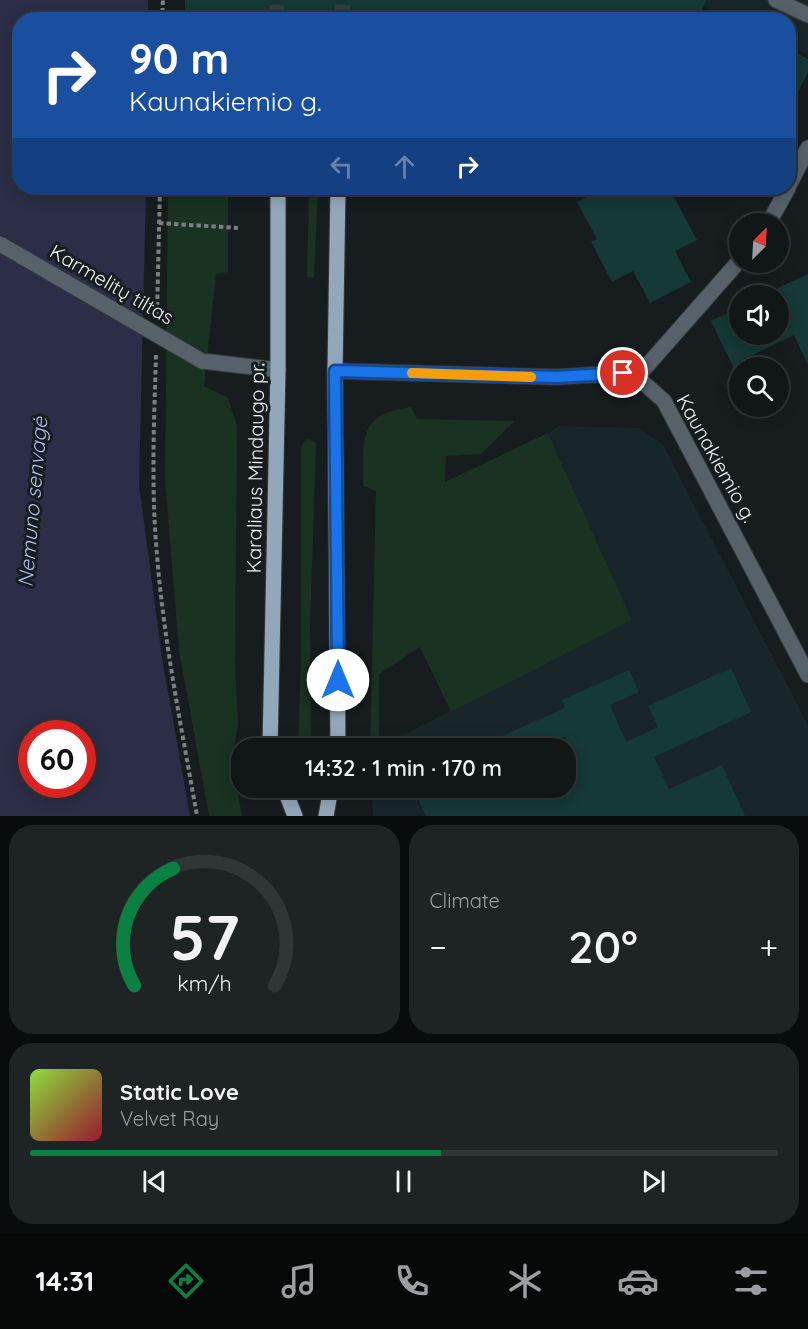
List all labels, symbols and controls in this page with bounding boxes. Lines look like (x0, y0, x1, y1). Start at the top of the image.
text: 90 m (129, 32, 229, 85)
icon: right (30, 36, 108, 114)
text: Kaunakiemio g. (129, 84, 322, 118)
icon: left (325, 150, 358, 183)
icon: ahead (388, 150, 421, 183)
icon: right (451, 150, 484, 183)
north arrow (729, 213, 789, 273)
map controls (729, 213, 789, 417)
street label: Karmelitų tiltas (45, 238, 179, 330)
button: sound (729, 285, 789, 345)
pin (597, 347, 648, 398)
icon: arrive (606, 356, 639, 389)
button: search (729, 357, 789, 417)
street label: Karaliaus Mindaugo pr. (241, 362, 269, 574)
street label: Kaunakiemio g. (671, 389, 763, 527)
water label: Nemuno senvagė (12, 415, 52, 588)
position arrow (306, 648, 370, 712)
speed limit sign: 60 (18, 720, 96, 798)
text: 14:32 · 1 min · 170 m (305, 754, 502, 782)
text: Climate (430, 888, 500, 913)
text: 57 (169, 898, 239, 976)
text: 20° (568, 918, 638, 974)
text: − (430, 926, 447, 967)
text: + (759, 926, 778, 967)
text: km/h (177, 971, 231, 997)
text: Static Love (120, 1078, 239, 1106)
text: Velvet Ray (120, 1106, 219, 1131)
icon: previous (138, 1165, 171, 1198)
icon: pause (387, 1165, 420, 1198)
icon: next (637, 1165, 670, 1198)
icon: directions (165, 1260, 207, 1302)
icon: music (278, 1260, 320, 1302)
icon: phone (391, 1260, 433, 1302)
icon: climate (504, 1260, 546, 1302)
icon: car (617, 1260, 659, 1302)
icon: filters (730, 1260, 772, 1302)
text: 14:31 (36, 1264, 94, 1298)

